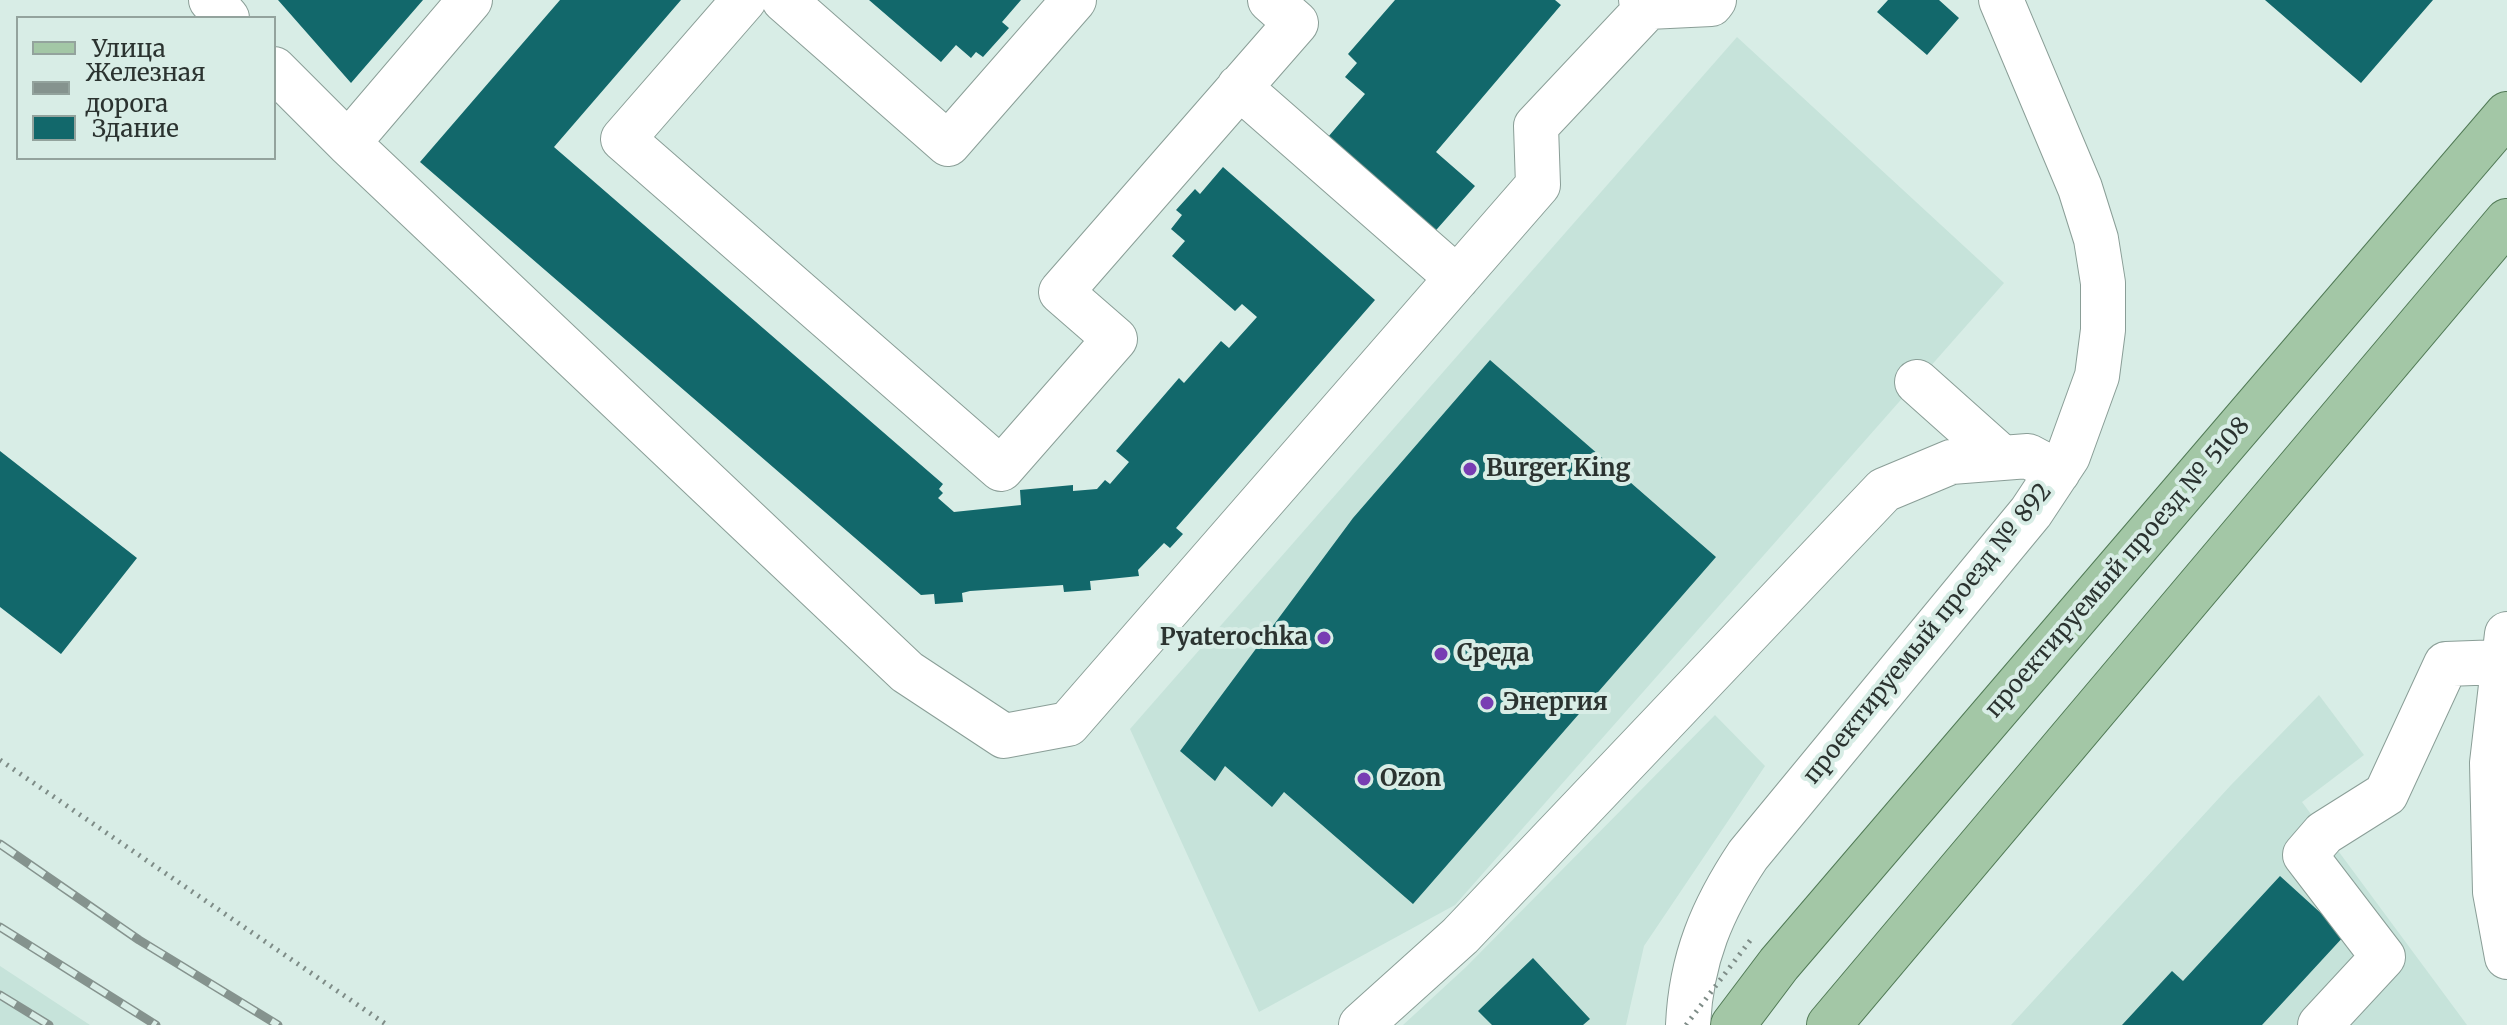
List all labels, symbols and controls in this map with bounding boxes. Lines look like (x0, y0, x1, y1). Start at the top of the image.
legend (16, 16, 276, 160)
text: Улица (92, 33, 166, 64)
text: Железная дорога (86, 57, 205, 119)
text: Здание (92, 113, 179, 144)
street label: проектируемый проезд № 5108 (1980, 412, 2256, 724)
place label: Burger King (1486, 455, 1630, 483)
marker: Burger King (1461, 460, 1479, 478)
street label: проектируемый проезд № 892 (1798, 478, 2058, 790)
place label: Pyaterochka (1160, 624, 1308, 652)
marker: Pyaterochka (1315, 629, 1333, 647)
place label: Среда (1457, 640, 1530, 668)
marker: Среда (1432, 645, 1450, 663)
place label: Энергия (1503, 689, 1608, 717)
marker: Энергия (1478, 694, 1496, 712)
place label: Ozon (1380, 765, 1441, 793)
marker: Ozon (1355, 770, 1373, 788)

